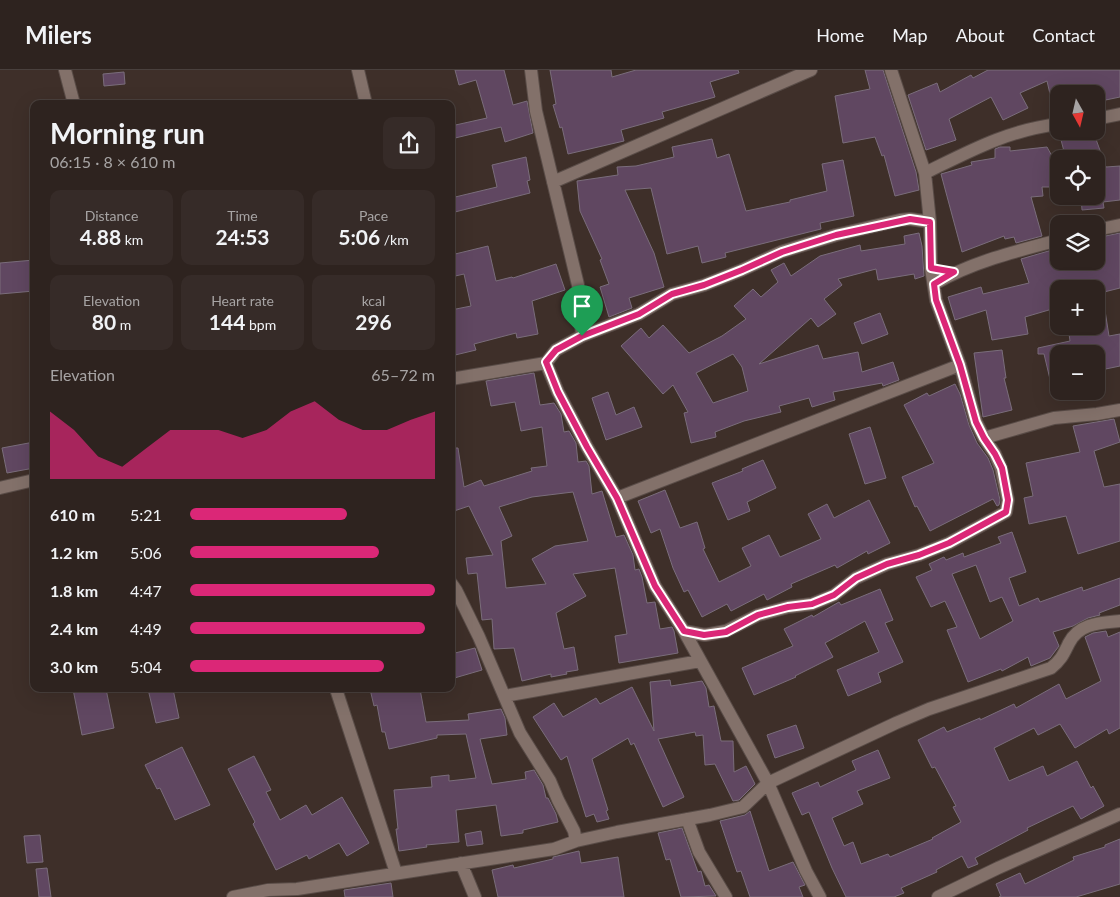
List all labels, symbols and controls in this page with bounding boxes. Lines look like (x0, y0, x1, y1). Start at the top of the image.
text: Milers (25, 20, 92, 49)
text: Home (816, 24, 864, 46)
text: Map (892, 24, 928, 46)
text: About (956, 24, 1005, 46)
text: Contact (1033, 24, 1095, 46)
north arrow (1050, 85, 1105, 140)
map controls (1050, 85, 1105, 400)
text: Morning run (50, 116, 205, 150)
button: share (383, 117, 435, 169)
button: locate (1050, 150, 1105, 205)
text: 06:15 · 8 × 610 m (50, 152, 175, 171)
text: Distance (85, 207, 138, 224)
text: Time (227, 207, 258, 224)
text: Pace (359, 207, 388, 224)
button: layers (1050, 215, 1105, 270)
text: 4.88 (80, 224, 121, 249)
text: 24:53 (215, 224, 270, 249)
text: 5:06 (338, 224, 380, 249)
text: km (121, 231, 143, 248)
text: /km (380, 231, 409, 248)
button: + (1050, 280, 1105, 335)
pin (561, 285, 603, 336)
text: Elevation (83, 292, 140, 309)
text: Heart rate (211, 292, 274, 309)
text: kcal (362, 292, 385, 309)
icon: arrive (568, 292, 596, 320)
text: 80 (92, 309, 116, 334)
text: 144 (209, 309, 245, 334)
text: 296 (355, 309, 392, 334)
text: m (116, 316, 131, 333)
text: bpm (245, 316, 276, 333)
button: − (1050, 345, 1105, 400)
text: Elevation (50, 365, 115, 384)
text: 65–72 m (371, 365, 435, 384)
text: 610 m (50, 505, 95, 524)
text: 5:21 (130, 505, 162, 524)
text: 1.2 km (50, 543, 98, 562)
text: 5:06 (130, 543, 162, 562)
text: 1.8 km (50, 581, 98, 600)
text: 4:47 (130, 581, 162, 600)
text: 2.4 km (50, 619, 98, 638)
text: 4:49 (130, 619, 162, 638)
text: 3.0 km (50, 657, 98, 676)
text: 5:04 (130, 657, 162, 676)

